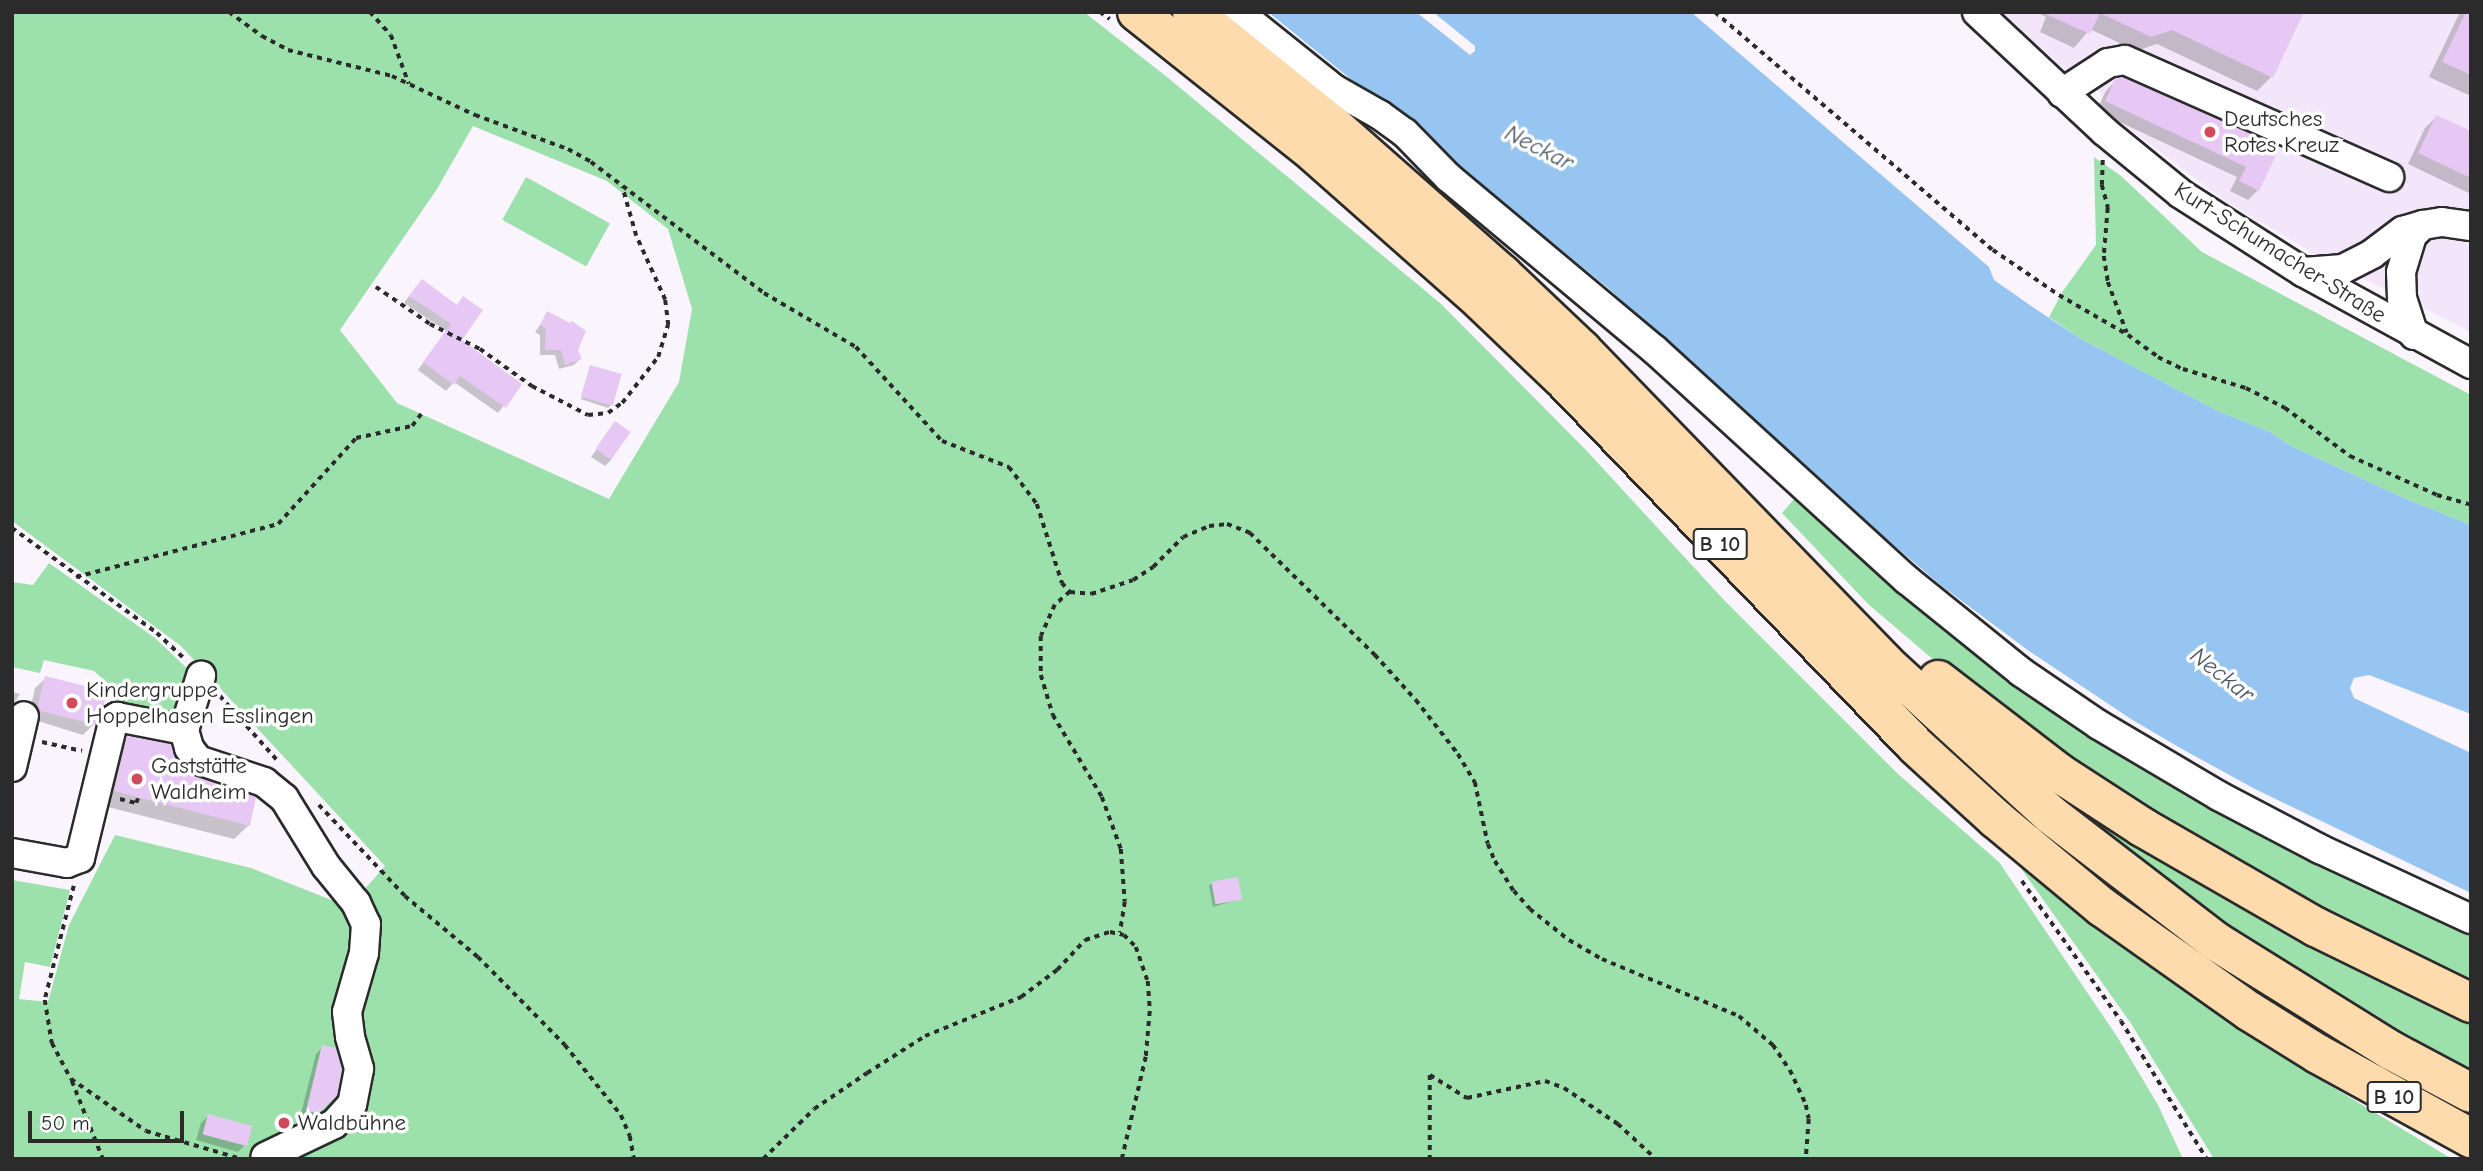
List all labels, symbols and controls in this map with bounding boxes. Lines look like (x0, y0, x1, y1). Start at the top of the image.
place label: Deutsches Rotes Kreuz (2224, 105, 2339, 159)
water label: Neckar (1500, 119, 1578, 177)
marker: Deutsches Rotes Kreuz (2202, 124, 2218, 140)
street label: Kurt-Schumacher-Straße (2169, 177, 2391, 329)
road number: B 10 (1692, 526, 1748, 562)
water label: Neckar (2184, 641, 2260, 709)
place label: Kindergruppe Hoppelhasen Esslingen (86, 676, 314, 730)
marker: Kindergruppe Hoppelhasen Esslingen (64, 695, 80, 711)
place label: Gaststätte Waldheim (151, 752, 247, 806)
marker: Gaststätte Waldheim (129, 771, 145, 787)
road number: B 10 (2366, 1080, 2422, 1114)
scale bar (32, 1098, 187, 1142)
place label: Waldbühne (298, 1109, 406, 1137)
text: 50 m (41, 1111, 90, 1135)
marker: Waldbühne (276, 1115, 292, 1131)

